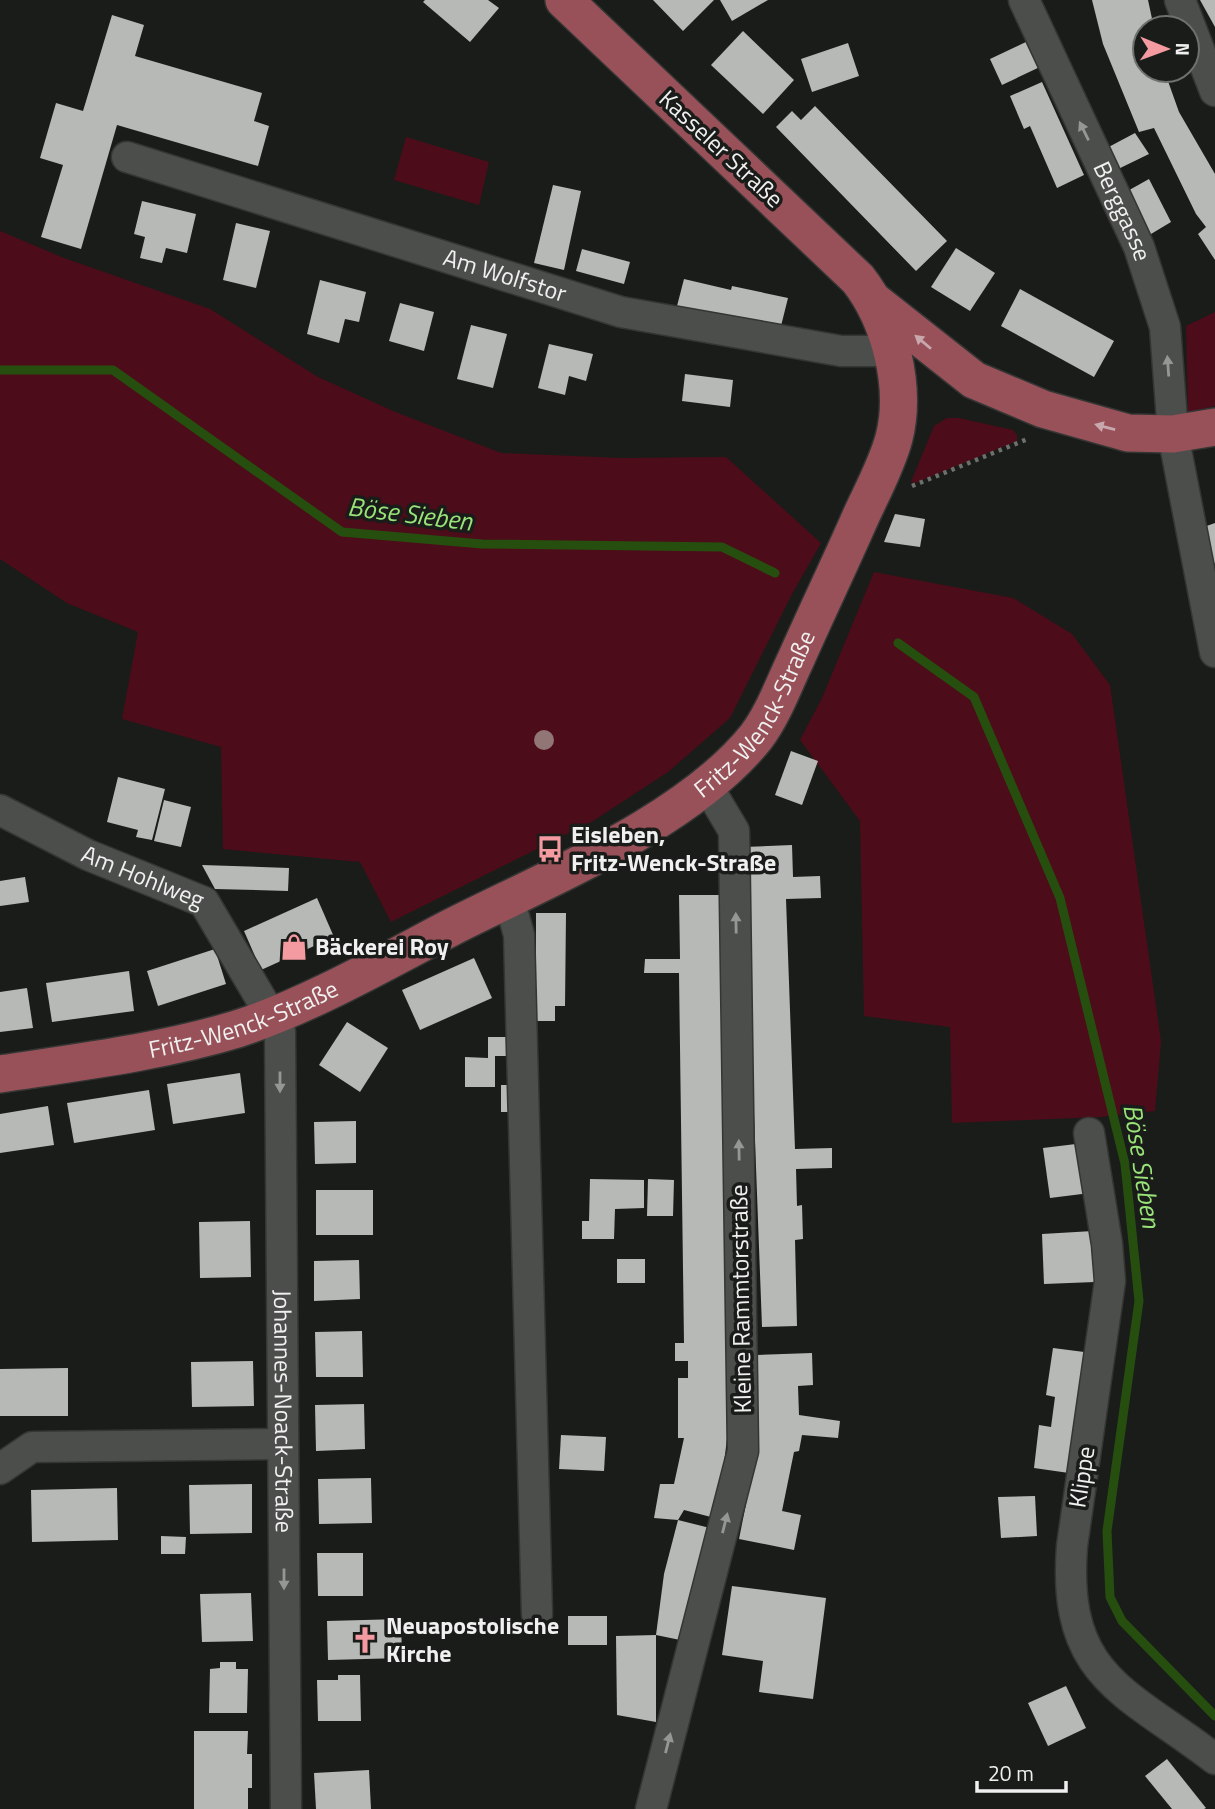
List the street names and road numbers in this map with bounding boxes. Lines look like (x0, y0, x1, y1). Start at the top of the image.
street label: Kasseler Straße (651, 81, 792, 216)
street label: Berggasse (1085, 155, 1161, 265)
street label: Am Wolfstor (439, 238, 571, 311)
street label: Fritz-Wenck-Straße (686, 624, 824, 806)
street label: Am Hohlweg (76, 835, 210, 917)
street label: Fritz-Wenck-Straße (145, 970, 344, 1067)
street label: Kleine Rammtorstraße (720, 1184, 760, 1414)
street label: Johannes-Noack-Straße (265, 1290, 303, 1533)
street label: Klippe (1058, 1443, 1104, 1510)

